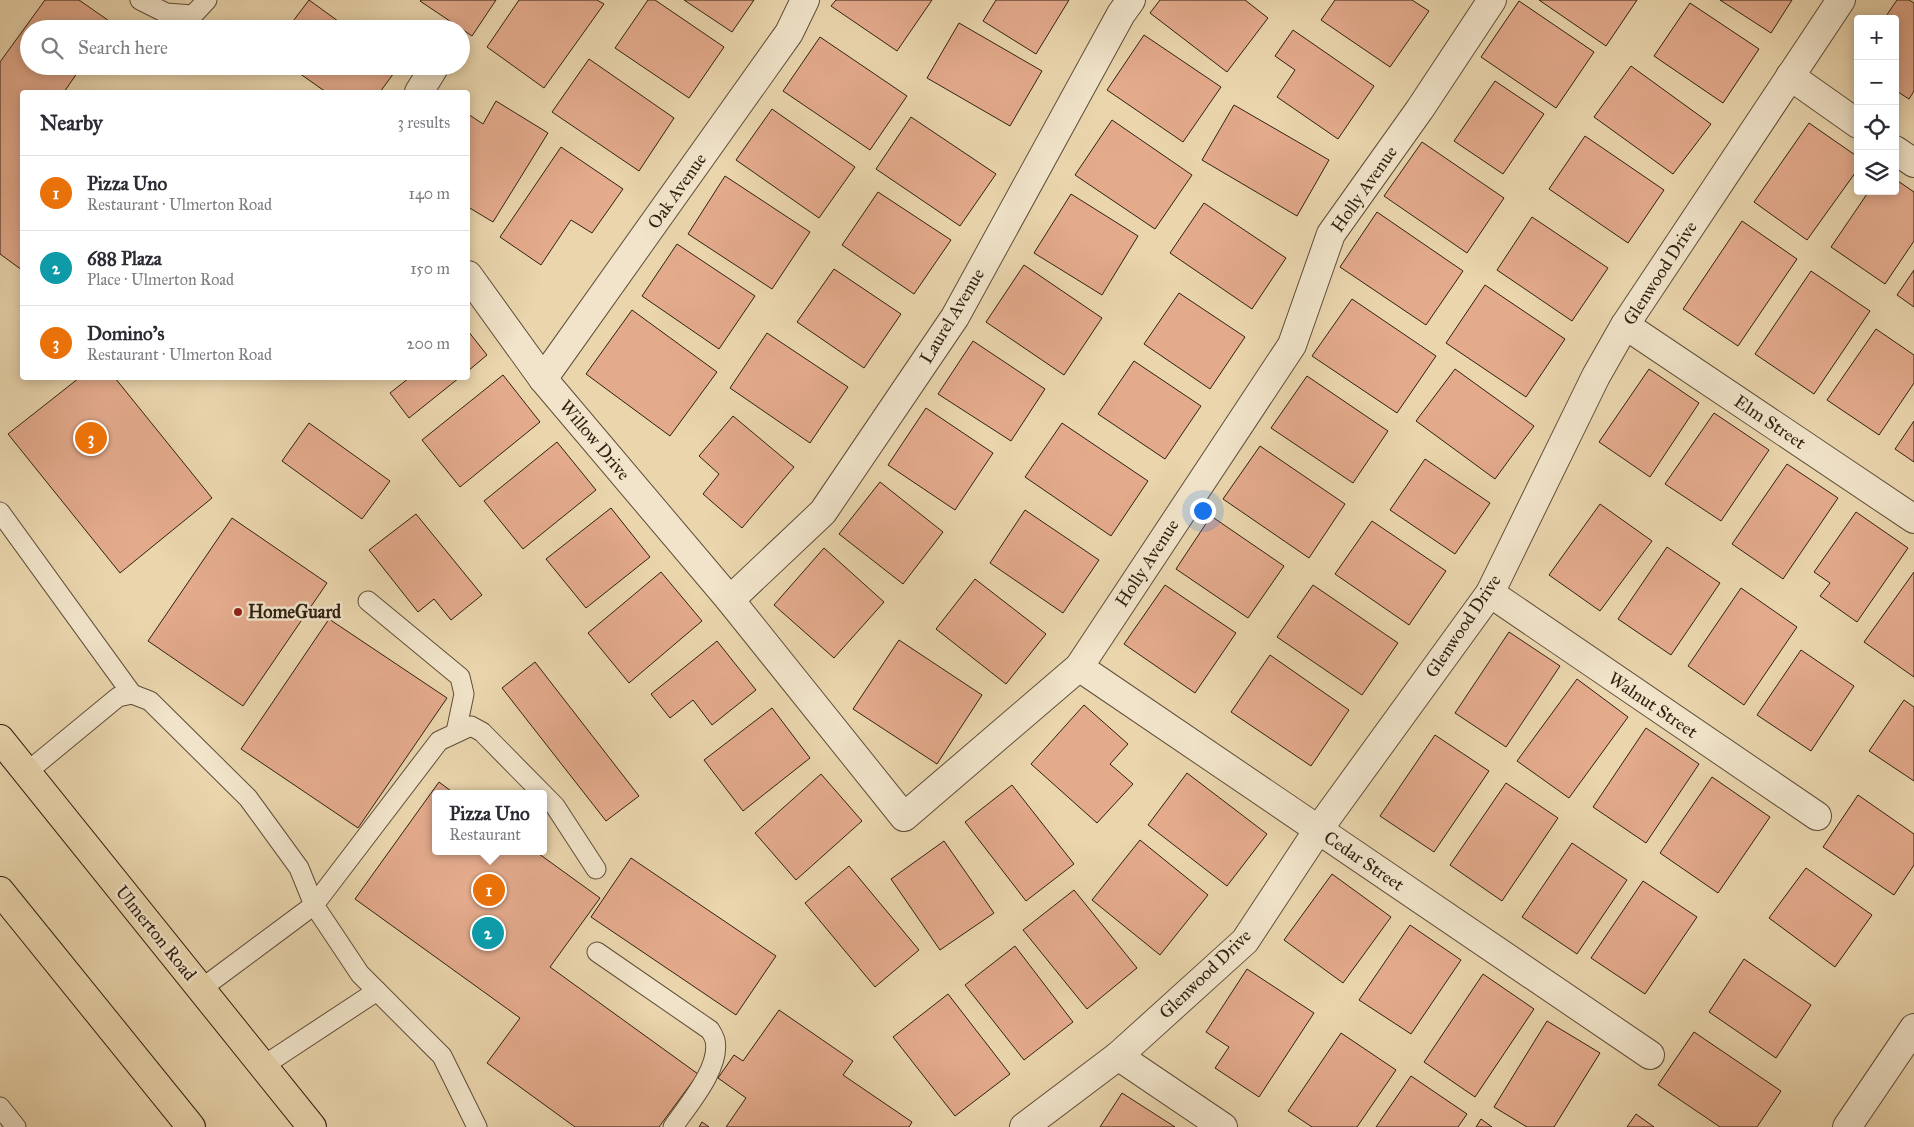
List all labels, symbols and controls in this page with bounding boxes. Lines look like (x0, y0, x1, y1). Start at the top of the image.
map controls (1854, 15, 1899, 195)
button: + (1854, 15, 1899, 60)
search box (20, 20, 470, 75)
icon: search (38, 34, 66, 62)
text: Search here (78, 36, 168, 59)
button: − (1854, 60, 1899, 105)
button: locate (1854, 105, 1899, 150)
text: Nearby (40, 110, 103, 136)
text: 3 results (397, 113, 450, 132)
street label: Holly Avenue (1326, 142, 1402, 236)
street label: Oak Avenue (643, 149, 711, 233)
button: layers (1854, 150, 1899, 195)
text: Pizza Uno (87, 172, 167, 195)
text: 1 (53, 184, 59, 203)
text: 140 m (409, 184, 450, 203)
text: Restaurant · Ulmerton Road (87, 195, 272, 214)
street label: Glenwood Drive (1618, 217, 1702, 329)
text: 688 Plaza (87, 247, 162, 270)
text: 2 (52, 259, 60, 278)
text: 150 m (410, 259, 450, 278)
street label: Laurel Avenue (915, 264, 989, 368)
text: Place · Ulmerton Road (87, 270, 234, 289)
text: Domino's (87, 322, 164, 345)
text: 3 (53, 334, 59, 353)
text: 200 m (407, 334, 450, 353)
text: Restaurant · Ulmerton Road (87, 345, 272, 364)
street label: Elm Street (1730, 390, 1810, 454)
street label: Willow Drive (555, 395, 635, 485)
pin: 3 (75, 419, 107, 457)
your location (1190, 498, 1216, 524)
street label: Holly Avenue (1110, 515, 1184, 611)
street label: Glenwood Drive (1420, 570, 1506, 682)
place label: HomeGuard (248, 601, 342, 623)
marker: HomeGuard (232, 606, 244, 618)
street label: Walnut Street (1604, 667, 1702, 743)
popup (432, 790, 547, 855)
text: Pizza Uno (449, 802, 530, 825)
text: Restaurant (449, 825, 521, 844)
street label: Cedar Street (1320, 826, 1409, 896)
pin: 1 (473, 871, 505, 909)
street label: Ulmerton Road (111, 881, 201, 985)
pin: 2 (472, 914, 504, 952)
street label: Glenwood Drive (1154, 925, 1256, 1023)

